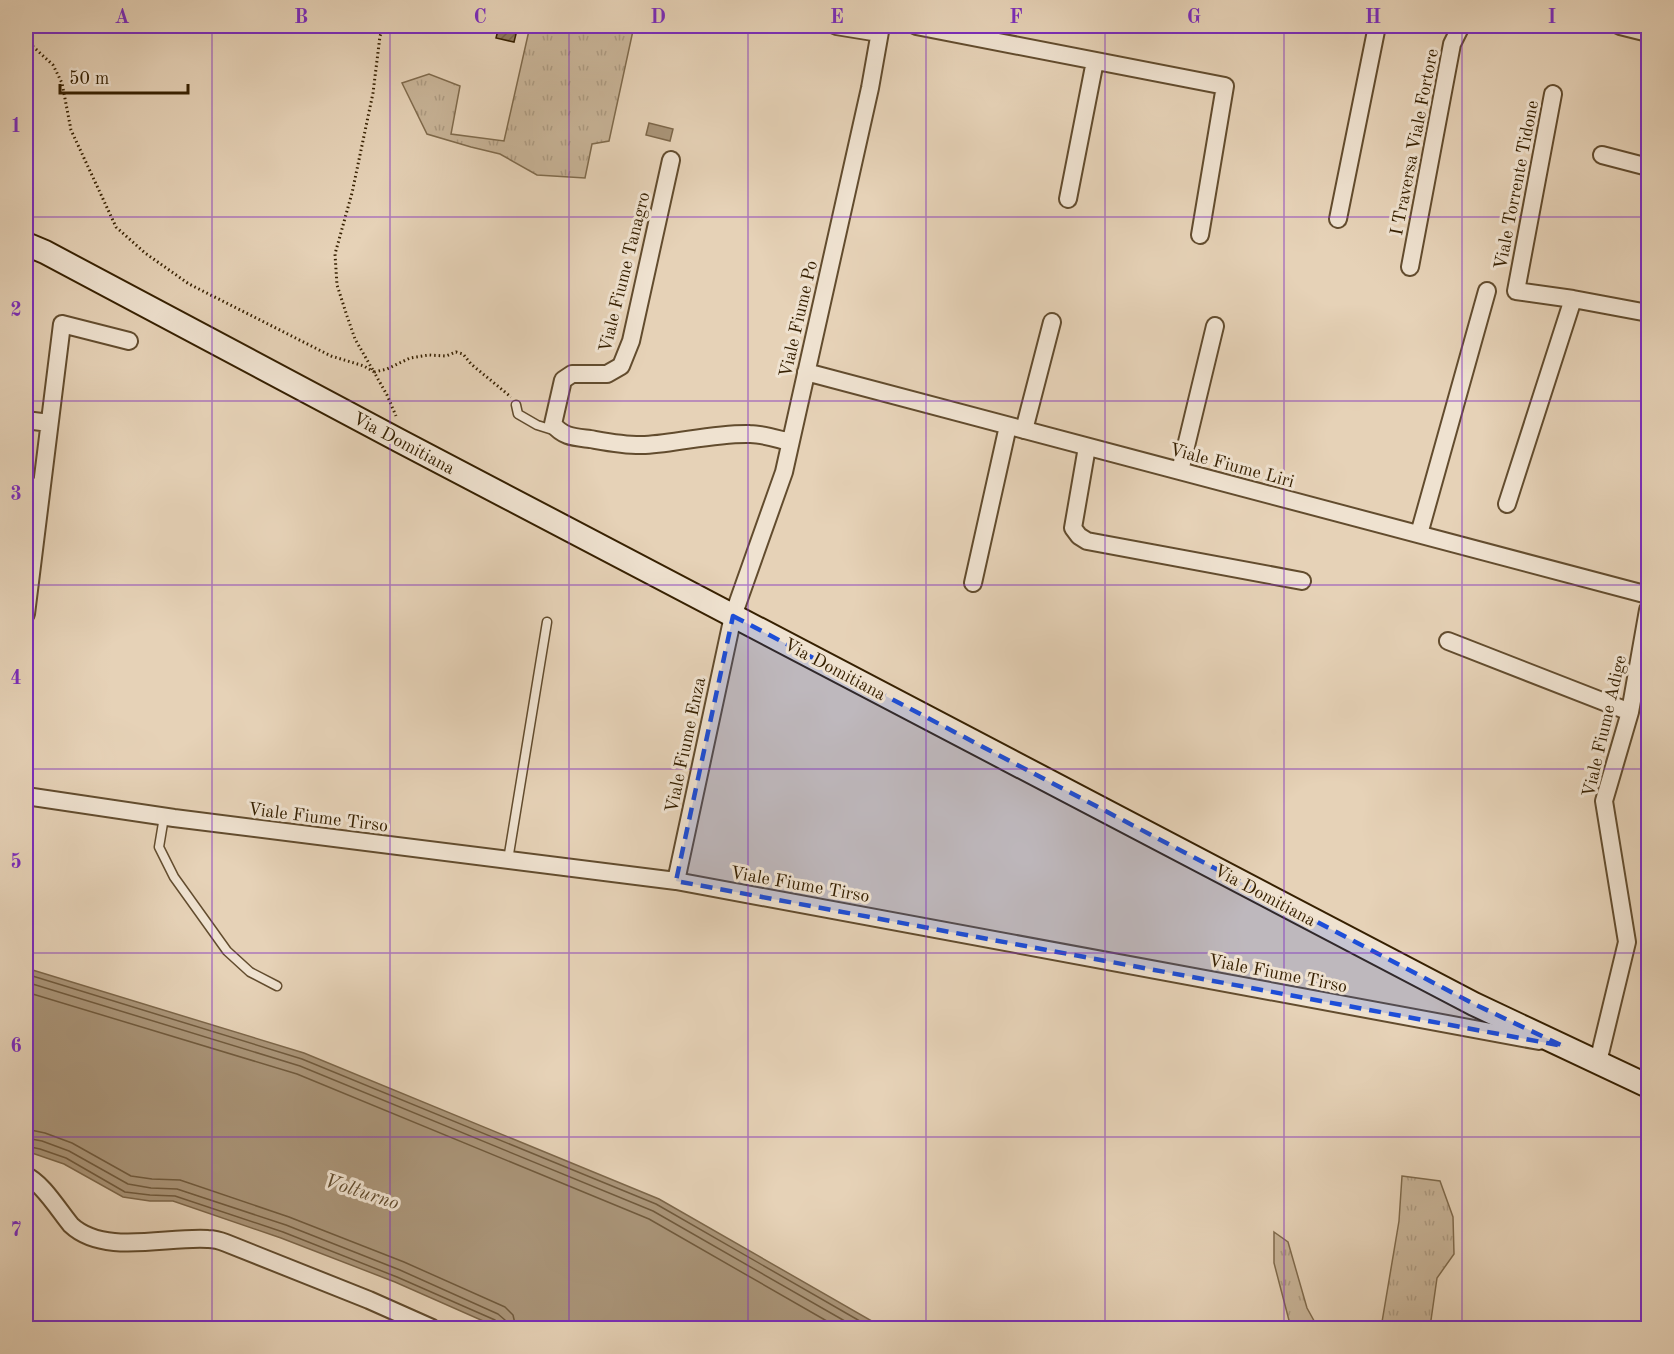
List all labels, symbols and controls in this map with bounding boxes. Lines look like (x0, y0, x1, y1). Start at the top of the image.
text: A (114, 8, 130, 28)
text: B (294, 8, 308, 28)
text: C (473, 8, 487, 28)
text: D (650, 8, 666, 28)
text: E (830, 8, 844, 28)
text: F (1009, 8, 1023, 28)
text: G (1187, 8, 1201, 28)
text: H (1365, 8, 1381, 28)
text: I (1548, 8, 1556, 28)
street label: I Traversa Viale Fortore (1388, 47, 1442, 237)
scale bar (60, 57, 188, 95)
text: 50 m (69, 70, 109, 88)
street label: Viale Torrente Tidone (1492, 99, 1542, 271)
text: 1 (10, 117, 22, 137)
street label: Viale Fiume Tanagro (596, 190, 654, 354)
street label: Viale Fiume Po (777, 259, 821, 379)
text: 2 (10, 301, 22, 321)
street label: Via Domitiana (350, 409, 458, 478)
street label: Viale Fiume Liri (1167, 441, 1296, 491)
text: 3 (10, 485, 22, 505)
street label: Via Domitiana (781, 635, 889, 704)
street label: Viale Fiume Adige (1580, 653, 1630, 799)
text: 4 (10, 669, 22, 689)
street label: Viale Fiume Enza (663, 676, 709, 815)
street label: Viale Fiume Tirso (247, 800, 389, 836)
text: 5 (10, 852, 22, 873)
street label: Via Domitiana (1211, 861, 1319, 930)
street label: Viale Fiume Tirso (729, 864, 871, 906)
street label: Viale Fiume Tirso (1207, 952, 1349, 996)
text: 6 (10, 1037, 22, 1057)
water label: Volturno (322, 1171, 401, 1214)
text: 7 (10, 1221, 22, 1241)

